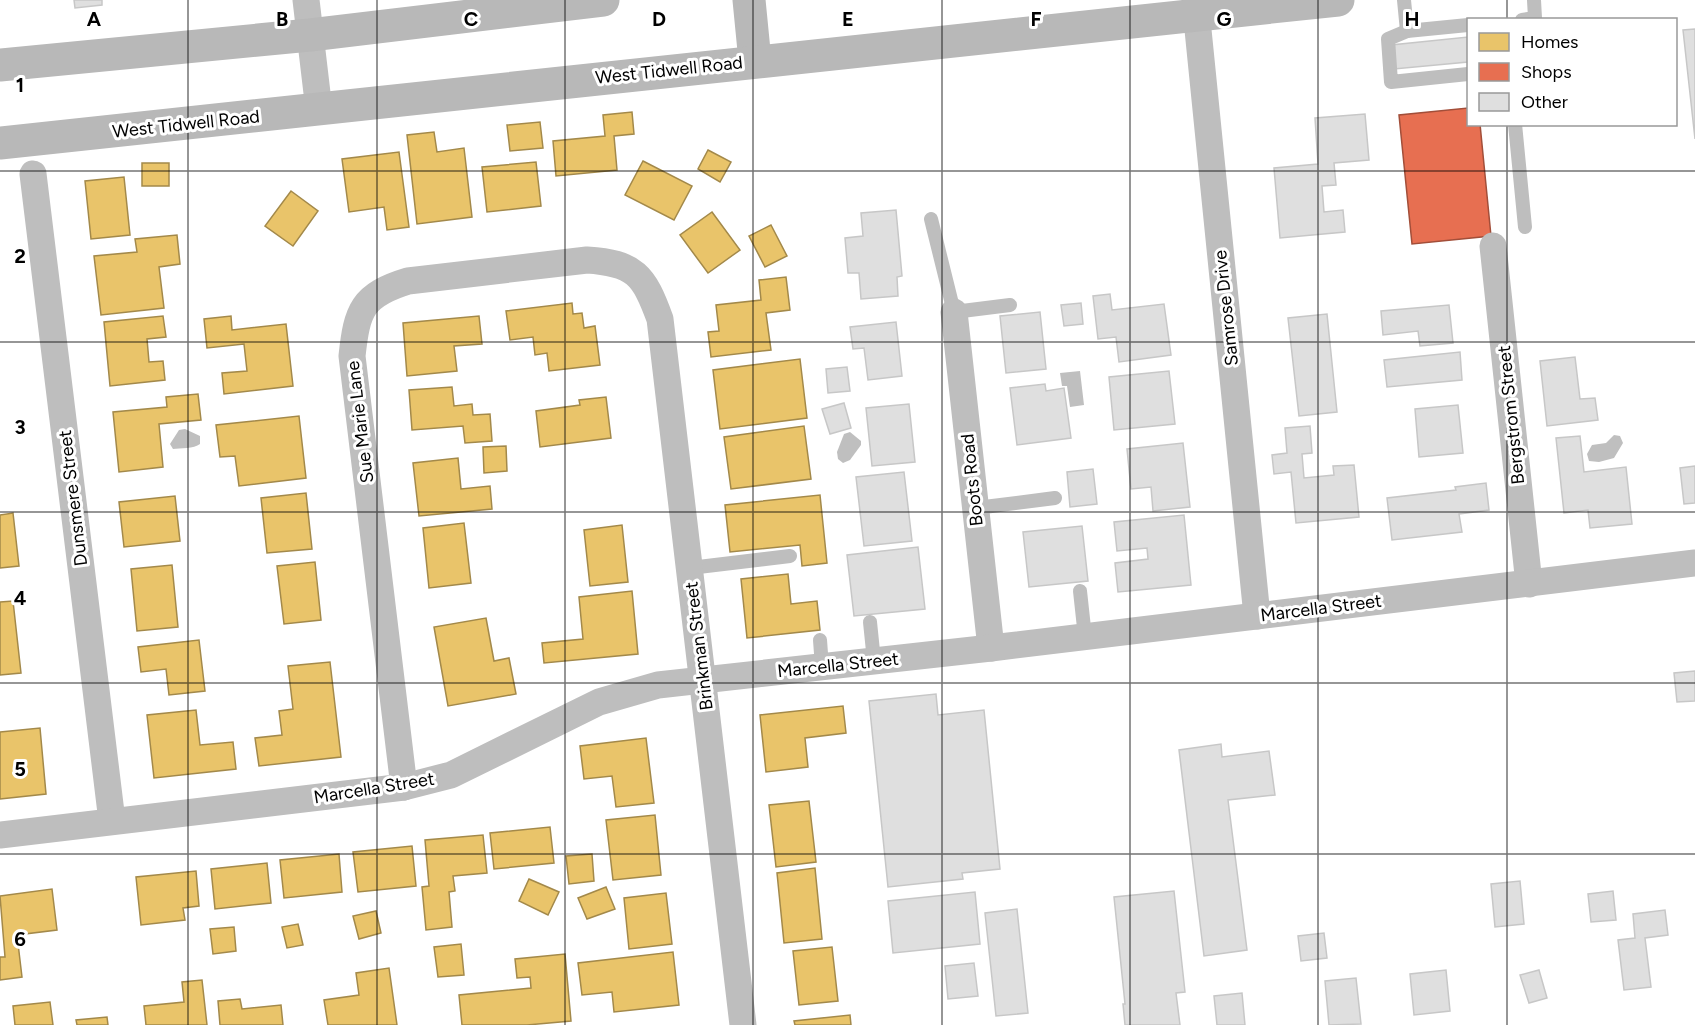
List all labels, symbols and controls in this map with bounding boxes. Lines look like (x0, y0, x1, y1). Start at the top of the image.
text: A (87, 7, 102, 31)
text: B (276, 7, 288, 31)
text: C (464, 7, 478, 31)
text: D (652, 7, 666, 31)
text: E (842, 7, 854, 31)
text: F (1030, 7, 1042, 31)
text: G (1217, 7, 1232, 31)
text: H (1405, 7, 1420, 31)
legend (1467, 18, 1677, 126)
text: Homes (1521, 31, 1579, 53)
street label: West Tidwell Road (594, 51, 744, 89)
text: Shops (1521, 61, 1572, 83)
text: 1 (16, 73, 24, 97)
text: Other (1521, 91, 1568, 113)
street label: West Tidwell Road (111, 105, 261, 143)
text: 2 (14, 244, 26, 268)
street label: Samrose Drive (1209, 249, 1243, 367)
street label: Bergstrom Street (1493, 344, 1529, 485)
street label: Sue Marie Lane (342, 360, 378, 484)
text: 3 (14, 415, 26, 439)
street label: Dunsmere Street (54, 429, 92, 567)
street label: Boots Road (956, 433, 988, 527)
street label: Brinkman Street (680, 580, 718, 712)
text: 4 (14, 586, 27, 610)
street label: Marcella Street (1259, 590, 1383, 626)
street label: Marcella Street (776, 648, 900, 682)
text: 5 (14, 757, 26, 781)
street label: Marcella Street (312, 768, 436, 808)
text: 6 (14, 927, 26, 951)

